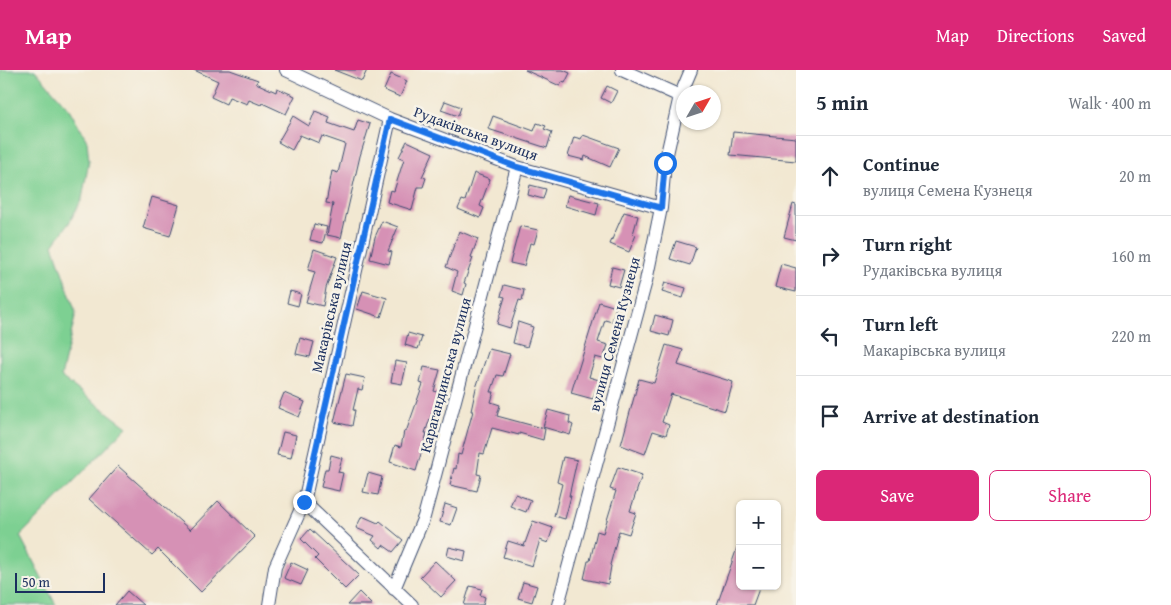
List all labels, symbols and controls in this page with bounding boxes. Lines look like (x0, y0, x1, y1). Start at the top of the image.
text: Map (25, 18, 72, 53)
text: Map (936, 22, 969, 49)
text: Directions (997, 22, 1074, 49)
text: Saved (1102, 22, 1146, 49)
north arrow (676, 85, 721, 130)
text: 5 min (816, 87, 868, 118)
text: Walk · 400 m (1068, 91, 1151, 115)
street label: Рудаківська вулиця (411, 101, 541, 165)
text: Continue (863, 150, 940, 178)
route start (654, 152, 677, 175)
icon: ahead (816, 162, 844, 190)
text: 20 m (1119, 164, 1151, 188)
text: вулиця Семена Кузнеця (863, 178, 1032, 202)
text: Turn right (863, 230, 952, 258)
street label: Макарівська вулиця (306, 239, 356, 375)
icon: right (816, 242, 844, 270)
text: 160 m (1111, 244, 1151, 268)
street label: вулиця Семена Кузнеця (583, 254, 645, 413)
text: Рудаківська вулиця (863, 258, 1002, 282)
street label: Карагандинська вулиця (414, 295, 476, 455)
text: Turn left (863, 310, 938, 338)
icon: left (816, 322, 844, 350)
text: 220 m (1111, 324, 1151, 348)
text: Макарівська вулиця (863, 338, 1006, 362)
icon: arrive (816, 402, 844, 430)
text: Arrive at destination (863, 402, 1039, 430)
button: Save (816, 470, 979, 521)
button: Share (989, 470, 1151, 521)
route end (293, 491, 316, 514)
map controls (736, 500, 781, 590)
button: + (736, 500, 781, 545)
button: − (736, 545, 781, 590)
scale bar (15, 570, 105, 593)
text: 50 m (22, 572, 50, 592)

